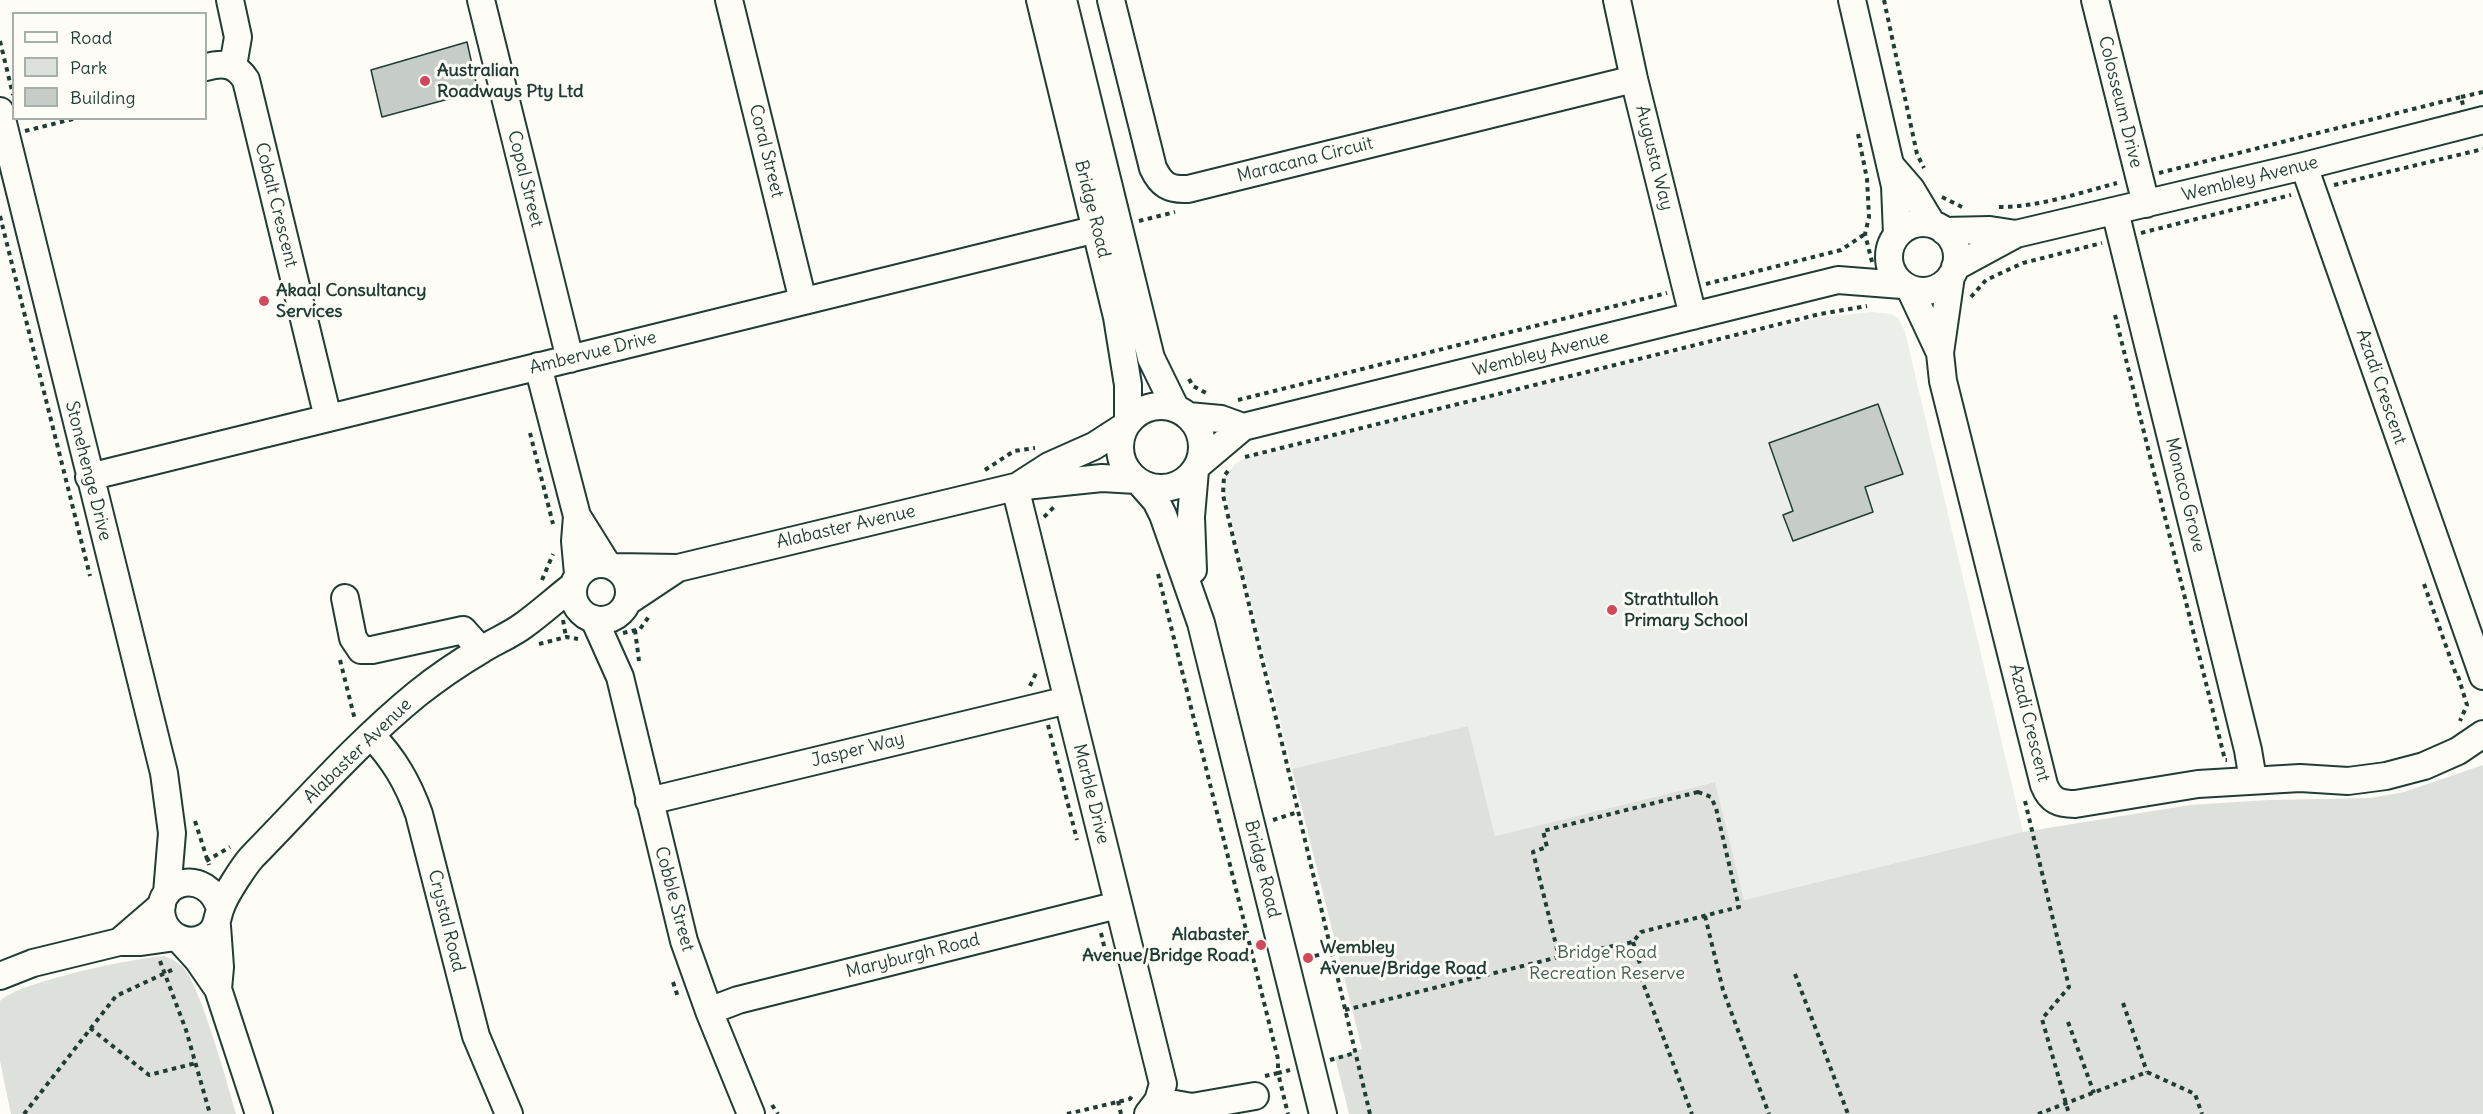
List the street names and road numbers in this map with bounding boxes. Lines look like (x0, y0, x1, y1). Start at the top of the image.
street label: Colosseum Drive (2093, 34, 2147, 170)
street label: Coral Street (744, 102, 788, 200)
street label: Augusta Way (1631, 103, 1677, 213)
street label: Copal Street (503, 129, 547, 229)
street label: Maracana Circuit (1235, 133, 1375, 187)
street label: Cobalt Crescent (250, 140, 302, 270)
street label: Wembley Avenue (2180, 152, 2320, 206)
street label: Bridge Road (1069, 158, 1115, 260)
street label: Ambervue Drive (527, 327, 659, 379)
street label: Wembley Avenue (1471, 327, 1611, 381)
street label: Azadi Crescent (2351, 327, 2411, 447)
street label: Stonehenge Drive (60, 399, 116, 543)
street label: Monaco Grove (2160, 435, 2210, 555)
street label: Alabaster Avenue (774, 501, 918, 553)
street label: Azadi Crescent (2004, 662, 2054, 784)
street label: Alabaster Avenue (299, 694, 417, 808)
street label: Jasper Way (809, 728, 907, 772)
street label: Marble Drive (1068, 742, 1114, 846)
street label: Bridge Road (1239, 818, 1285, 920)
street label: Cobble Street (650, 844, 698, 954)
street label: Crystal Road (423, 868, 469, 974)
street label: Maryburgh Road (844, 929, 982, 983)

